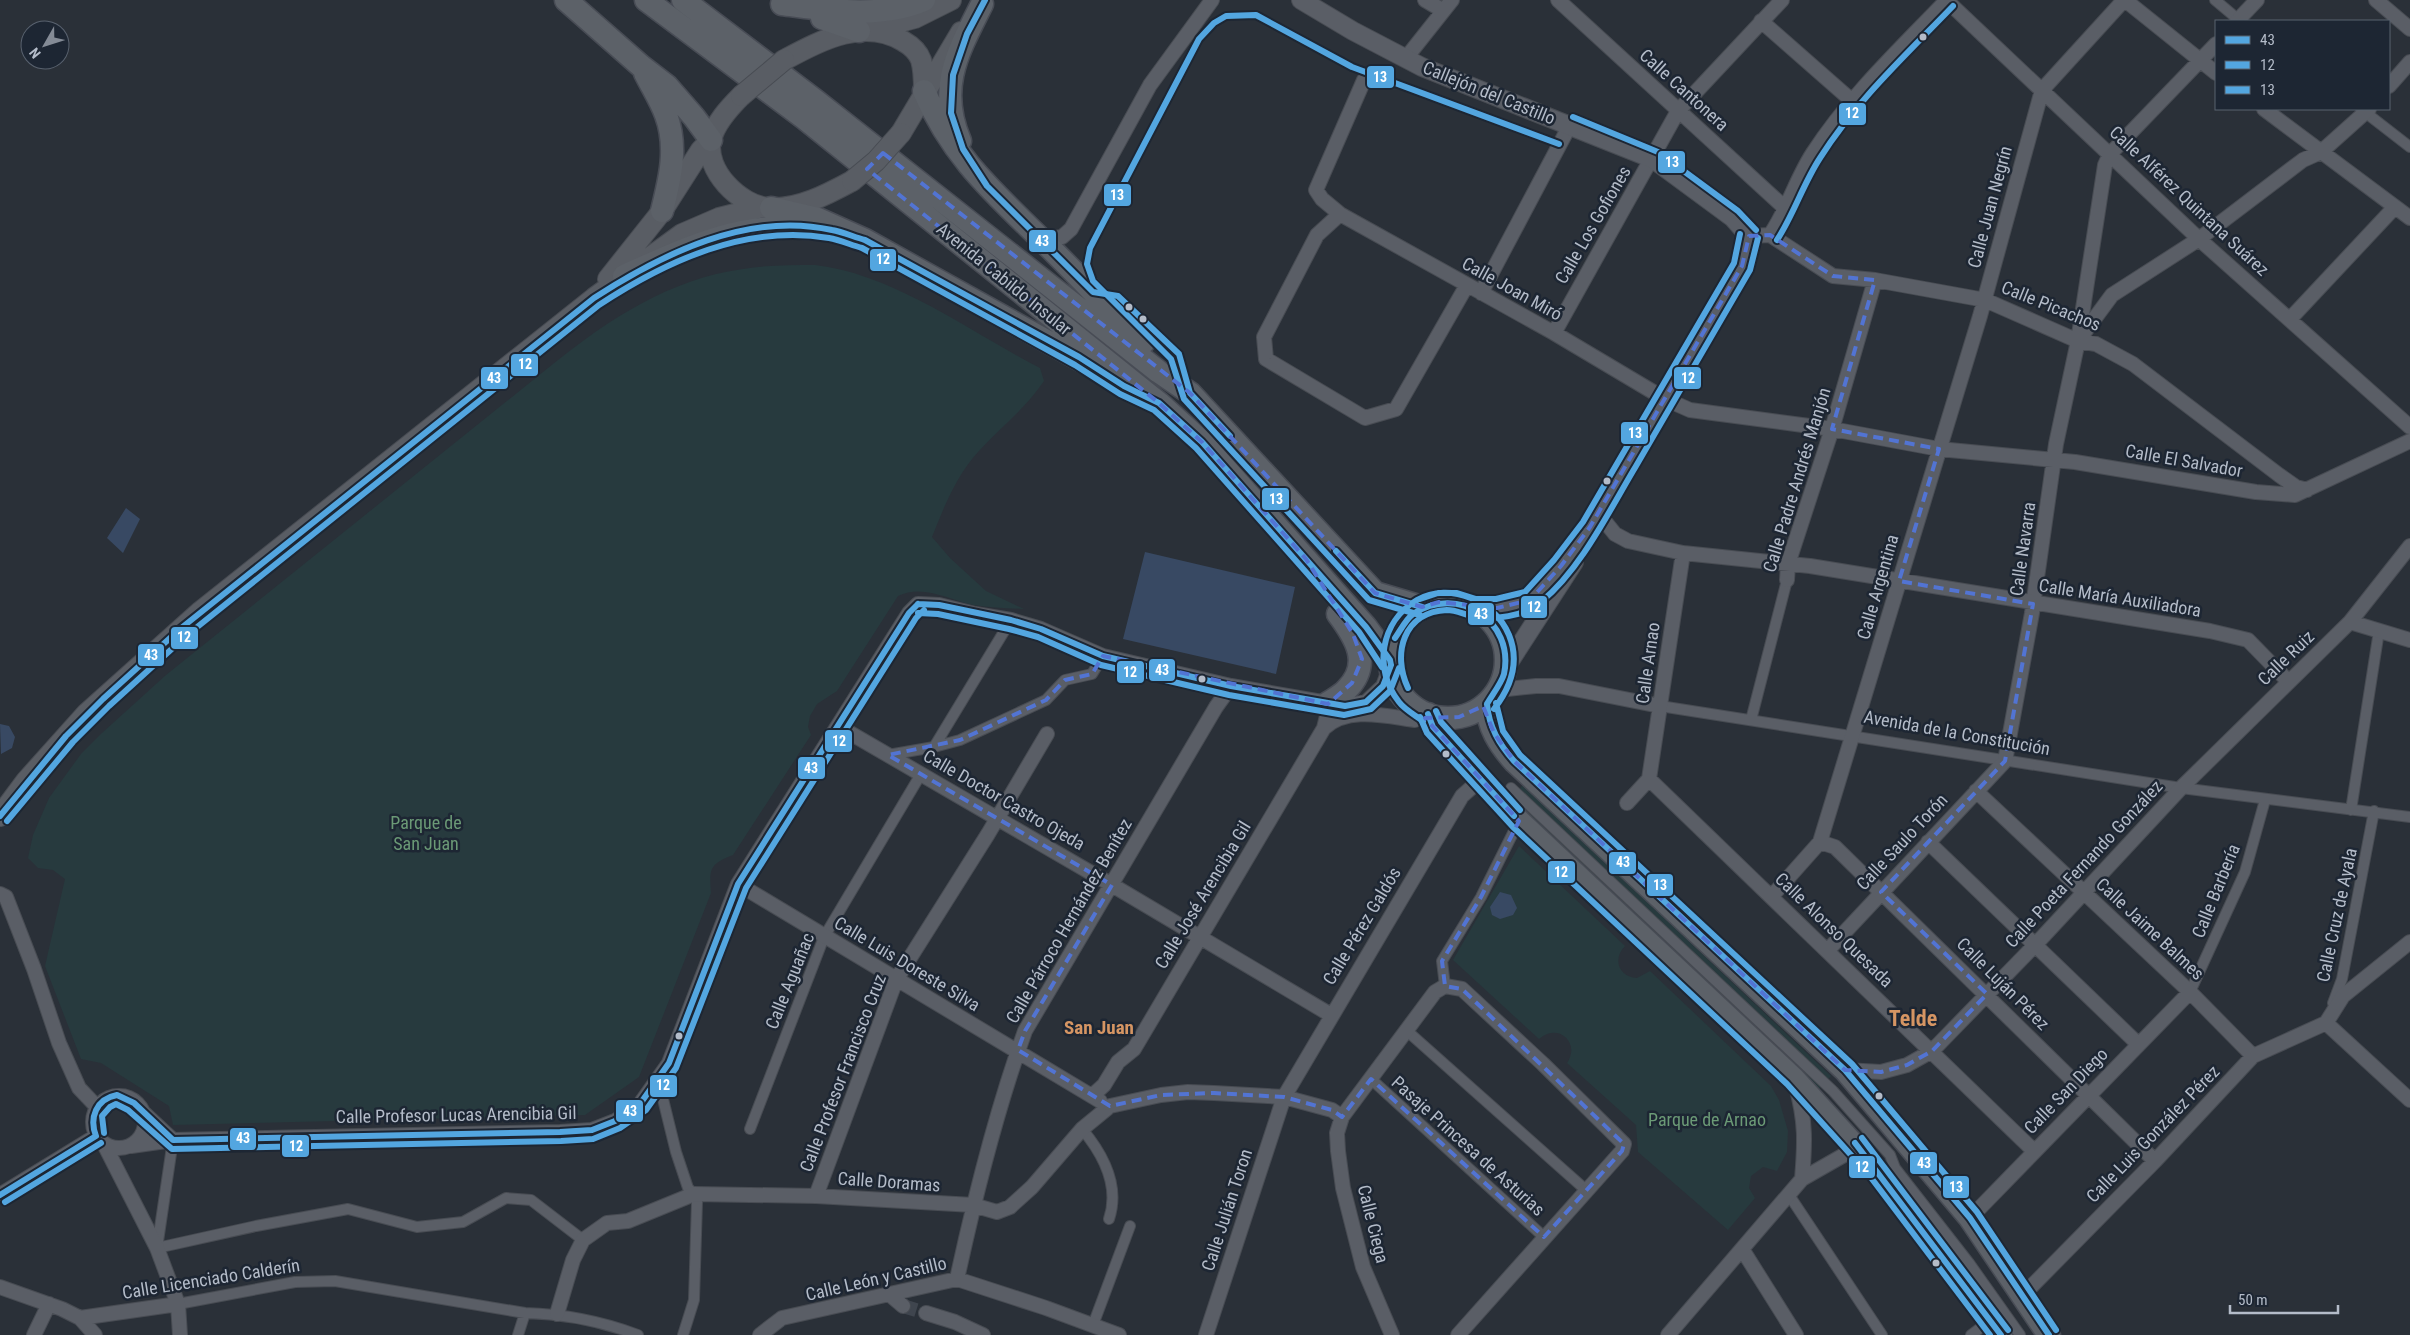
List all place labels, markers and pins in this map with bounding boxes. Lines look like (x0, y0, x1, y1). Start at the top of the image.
unlabelled marker (1918, 32, 1928, 42)
unlabelled marker (1124, 302, 1134, 312)
unlabelled marker (1138, 314, 1148, 324)
unlabelled marker (1602, 476, 1612, 486)
unlabelled marker (1197, 674, 1207, 684)
unlabelled marker (1441, 749, 1451, 759)
unlabelled marker (674, 1031, 684, 1041)
unlabelled marker (1874, 1091, 1884, 1101)
unlabelled marker (1931, 1258, 1941, 1268)

